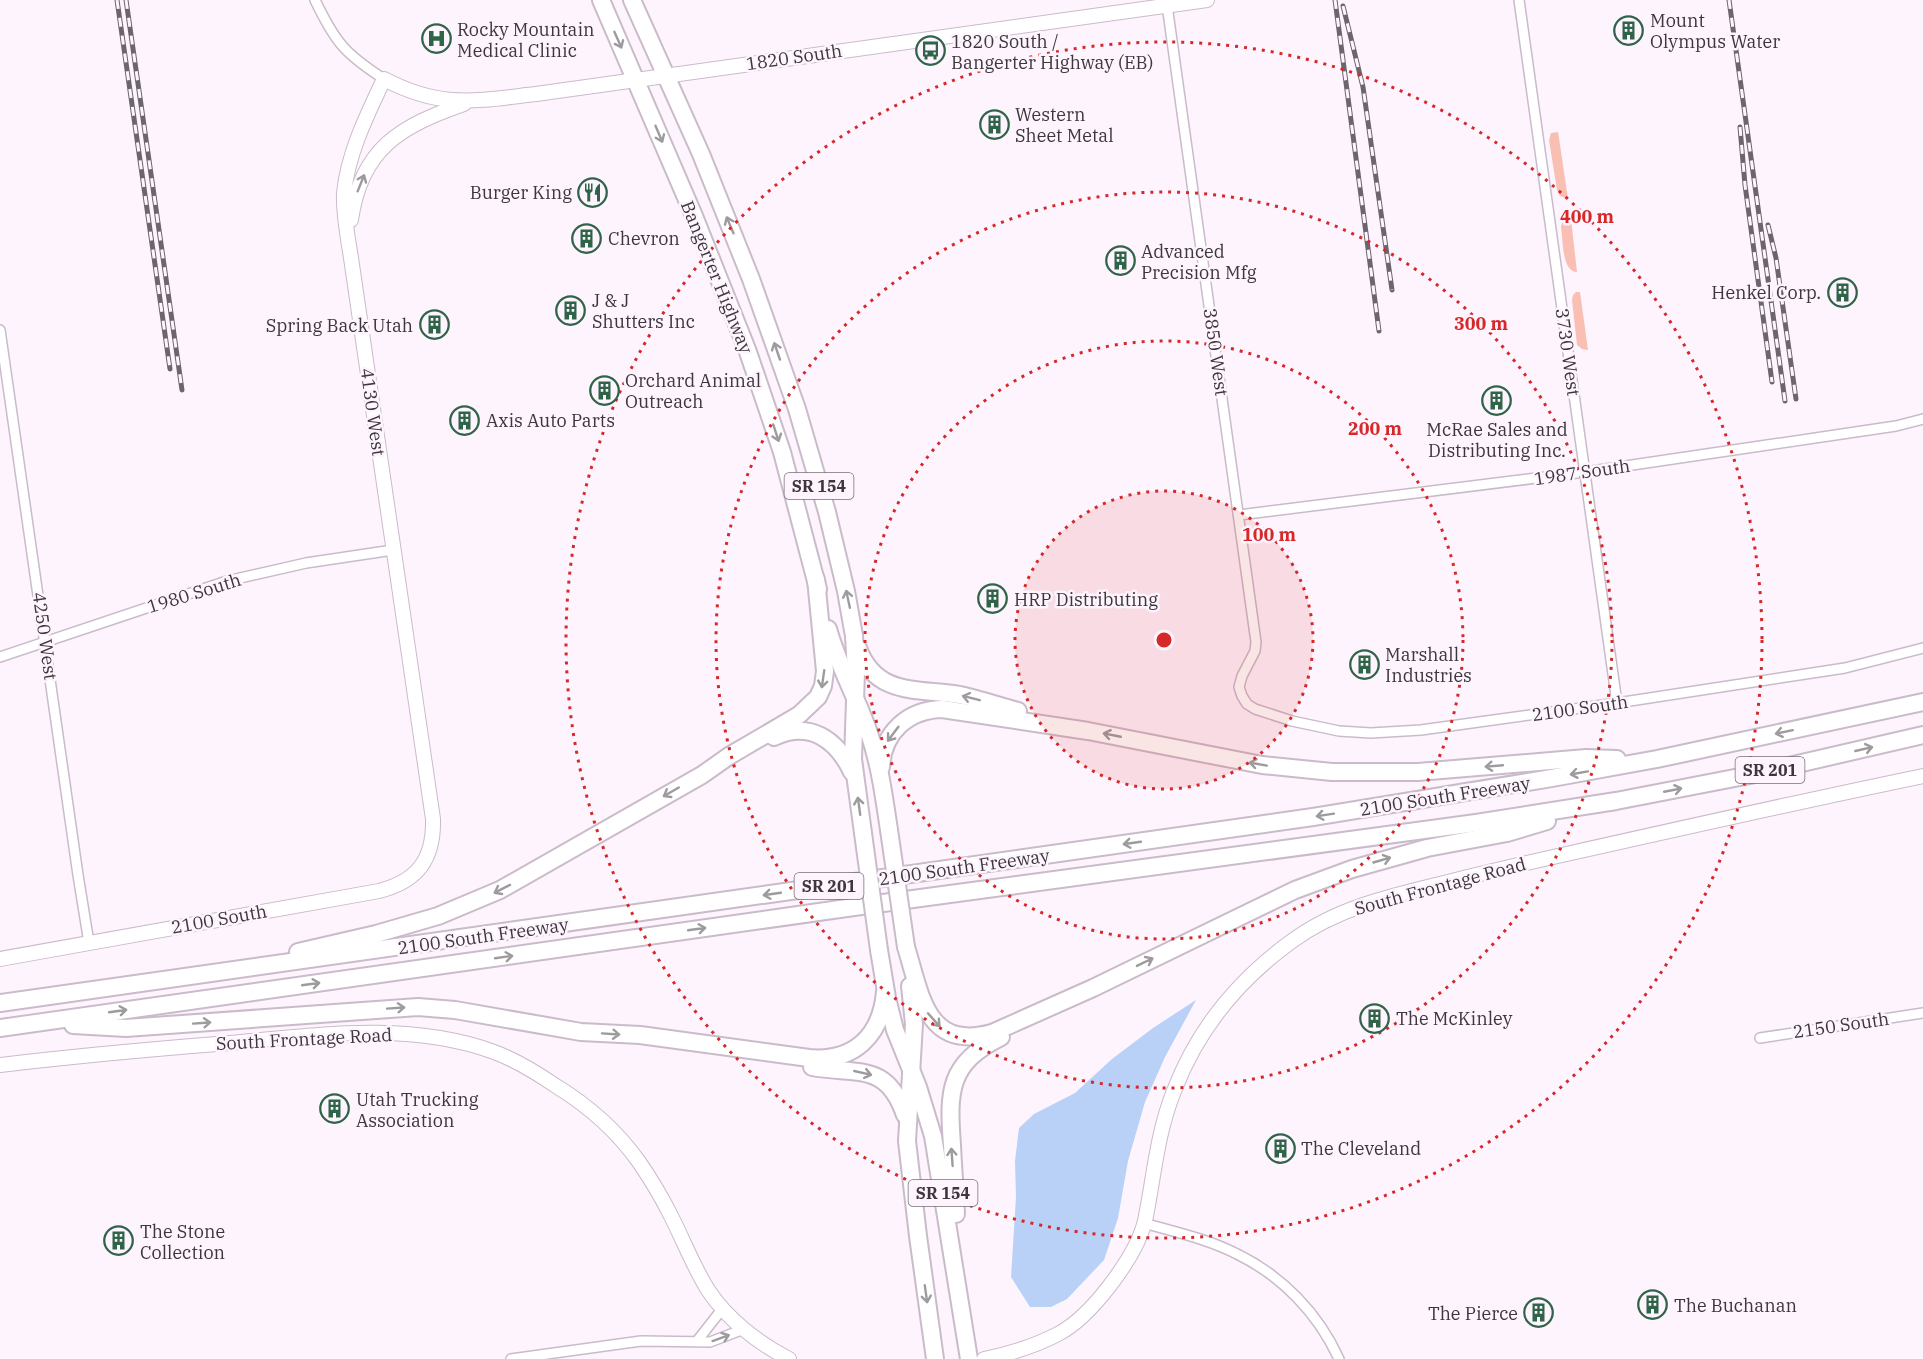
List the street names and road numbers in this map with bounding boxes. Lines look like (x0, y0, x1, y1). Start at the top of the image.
street label: 1820 South (744, 39, 844, 75)
street label: Bangerter Highway (676, 197, 758, 357)
street label: 3850 West (1198, 307, 1234, 397)
street label: 3730 West (1550, 307, 1586, 397)
street label: 4130 West (355, 367, 391, 457)
street label: 1987 South (1532, 454, 1632, 490)
road number: SR 154 (784, 473, 854, 499)
street label: 1980 South (144, 568, 244, 618)
street label: 4250 West (27, 591, 63, 681)
street label: 2100 South (1530, 690, 1630, 726)
road number: SR 201 (1736, 757, 1804, 783)
street label: 2100 South Freeway (1358, 771, 1532, 821)
street label: 2100 South Freeway (877, 844, 1051, 890)
street label: South Frontage Road (1352, 852, 1528, 920)
road number: SR 201 (794, 873, 864, 899)
street label: 2100 South (169, 899, 269, 939)
street label: 2100 South Freeway (396, 913, 570, 959)
street label: 2150 South (1791, 1007, 1891, 1043)
street label: South Frontage Road (215, 1023, 393, 1055)
road number: SR 154 (908, 1180, 978, 1206)

